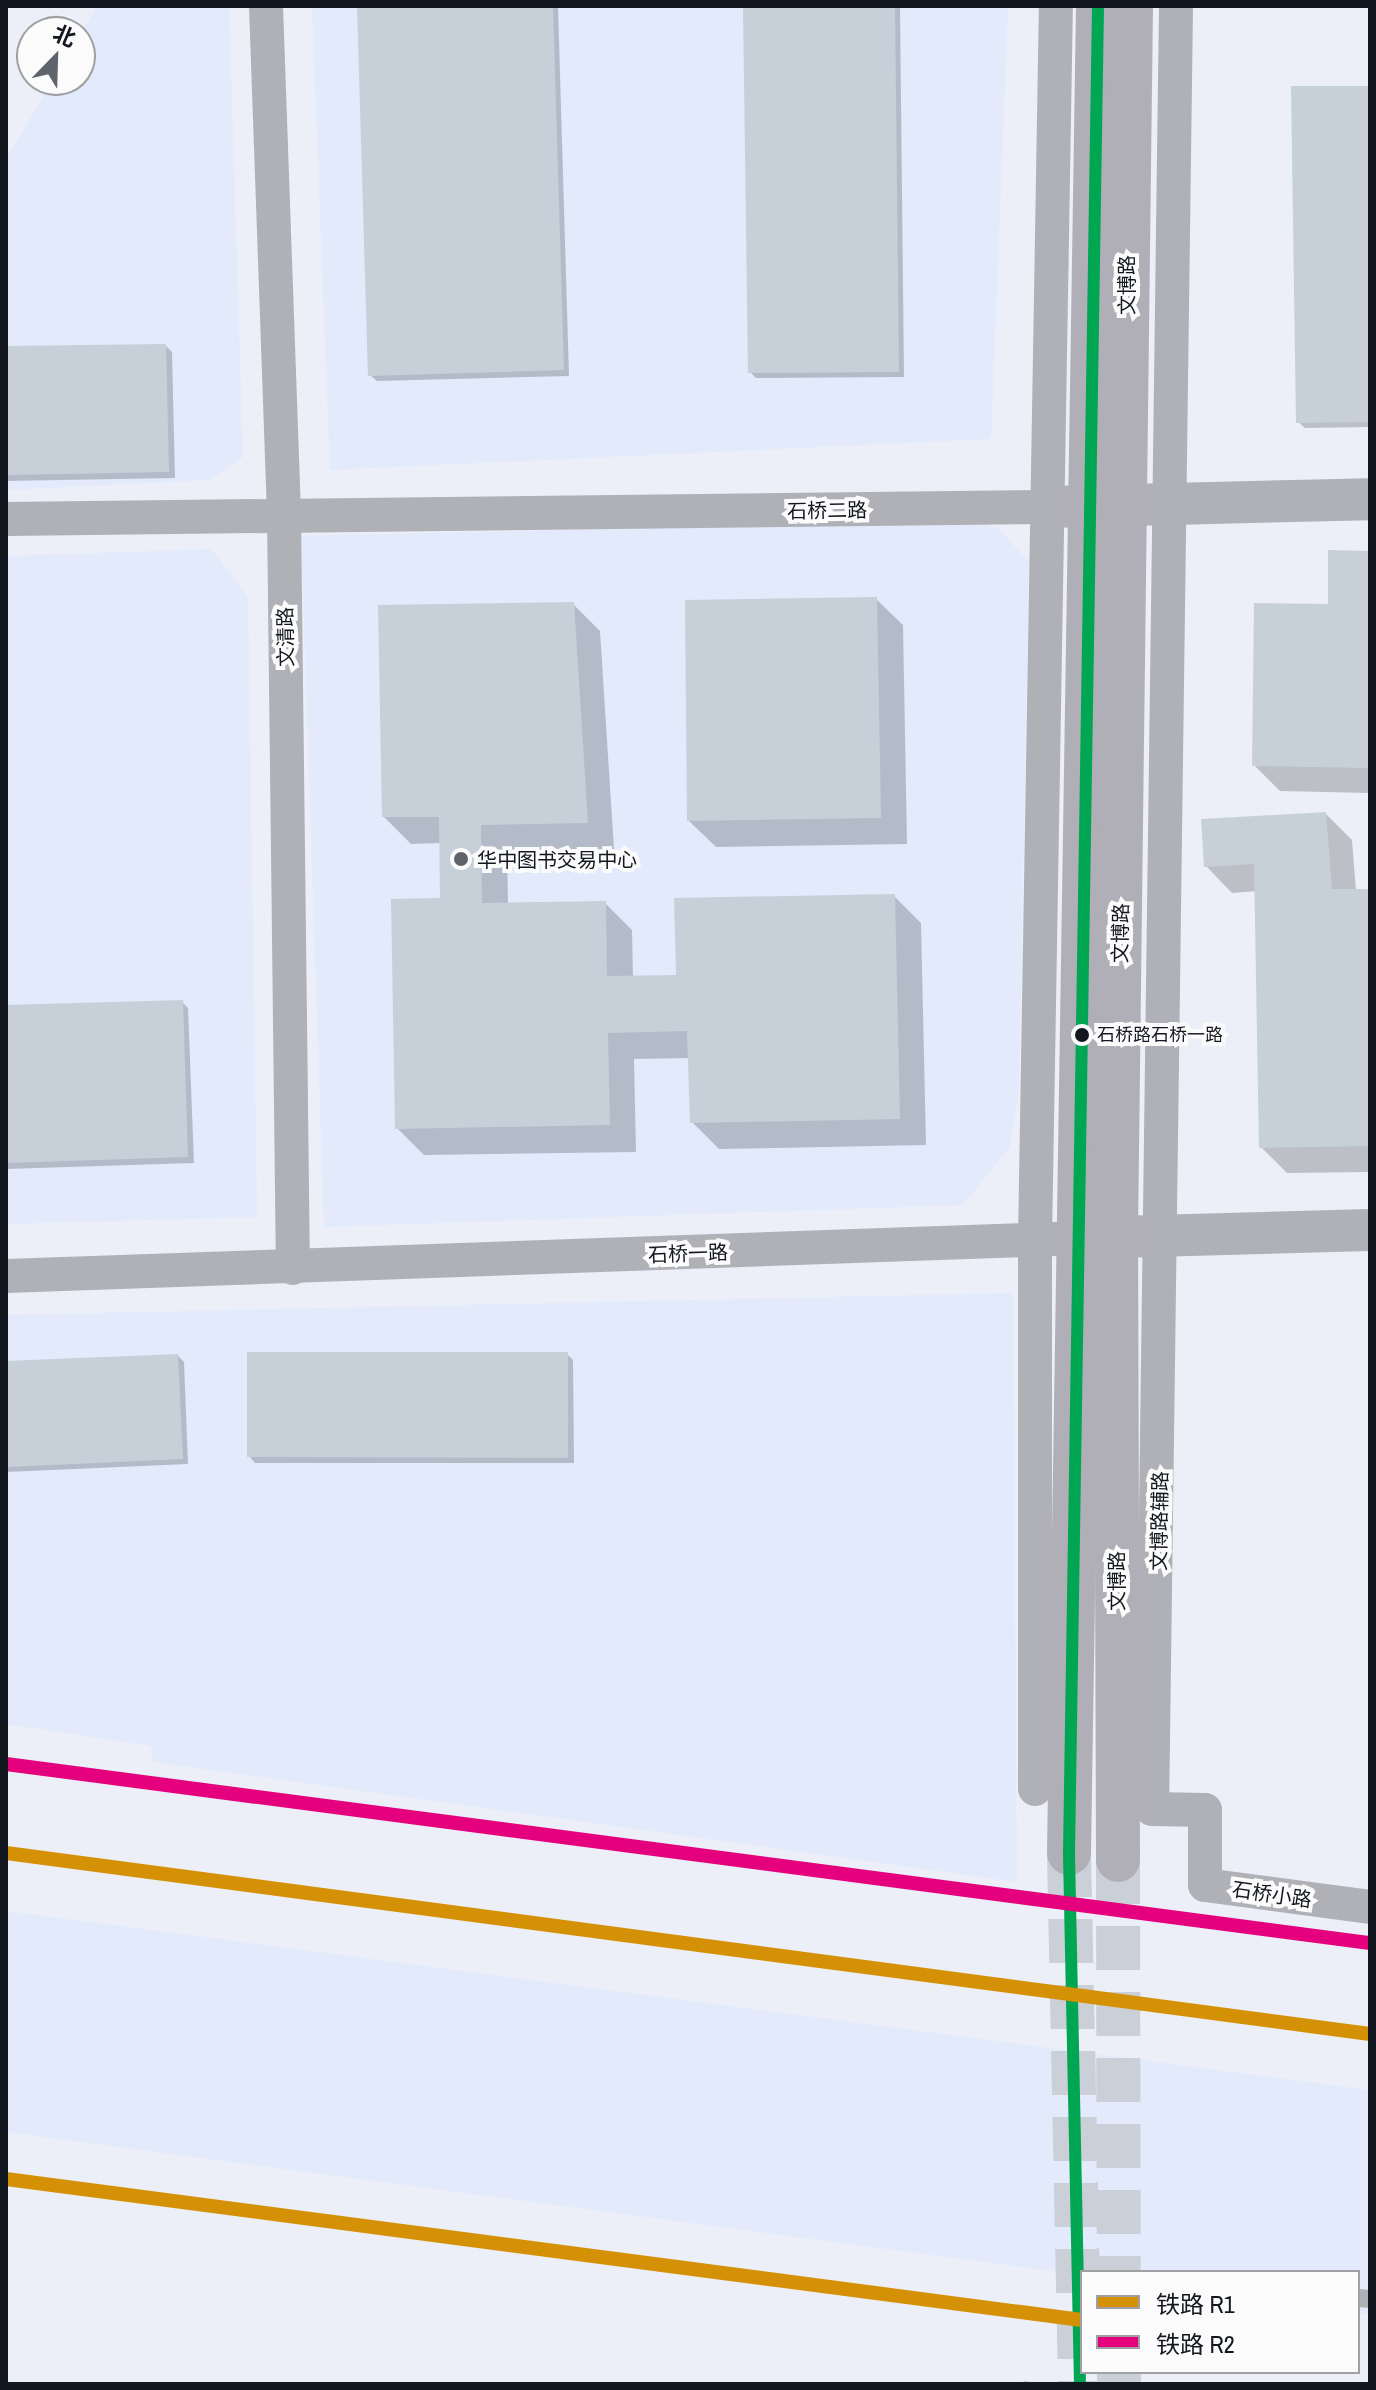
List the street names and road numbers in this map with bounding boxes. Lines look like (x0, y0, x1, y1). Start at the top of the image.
street label: 文博路 (1114, 255, 1138, 315)
street label: 石桥二路 (787, 497, 867, 523)
street label: 文清路 (272, 607, 298, 667)
street label: 文博路 (1107, 903, 1133, 963)
street label: 石桥一路 (648, 1240, 728, 1266)
street label: 文博路辅路 (1146, 1471, 1172, 1571)
street label: 文博路 (1104, 1551, 1128, 1611)
street label: 石桥小路 (1231, 1877, 1313, 1911)

